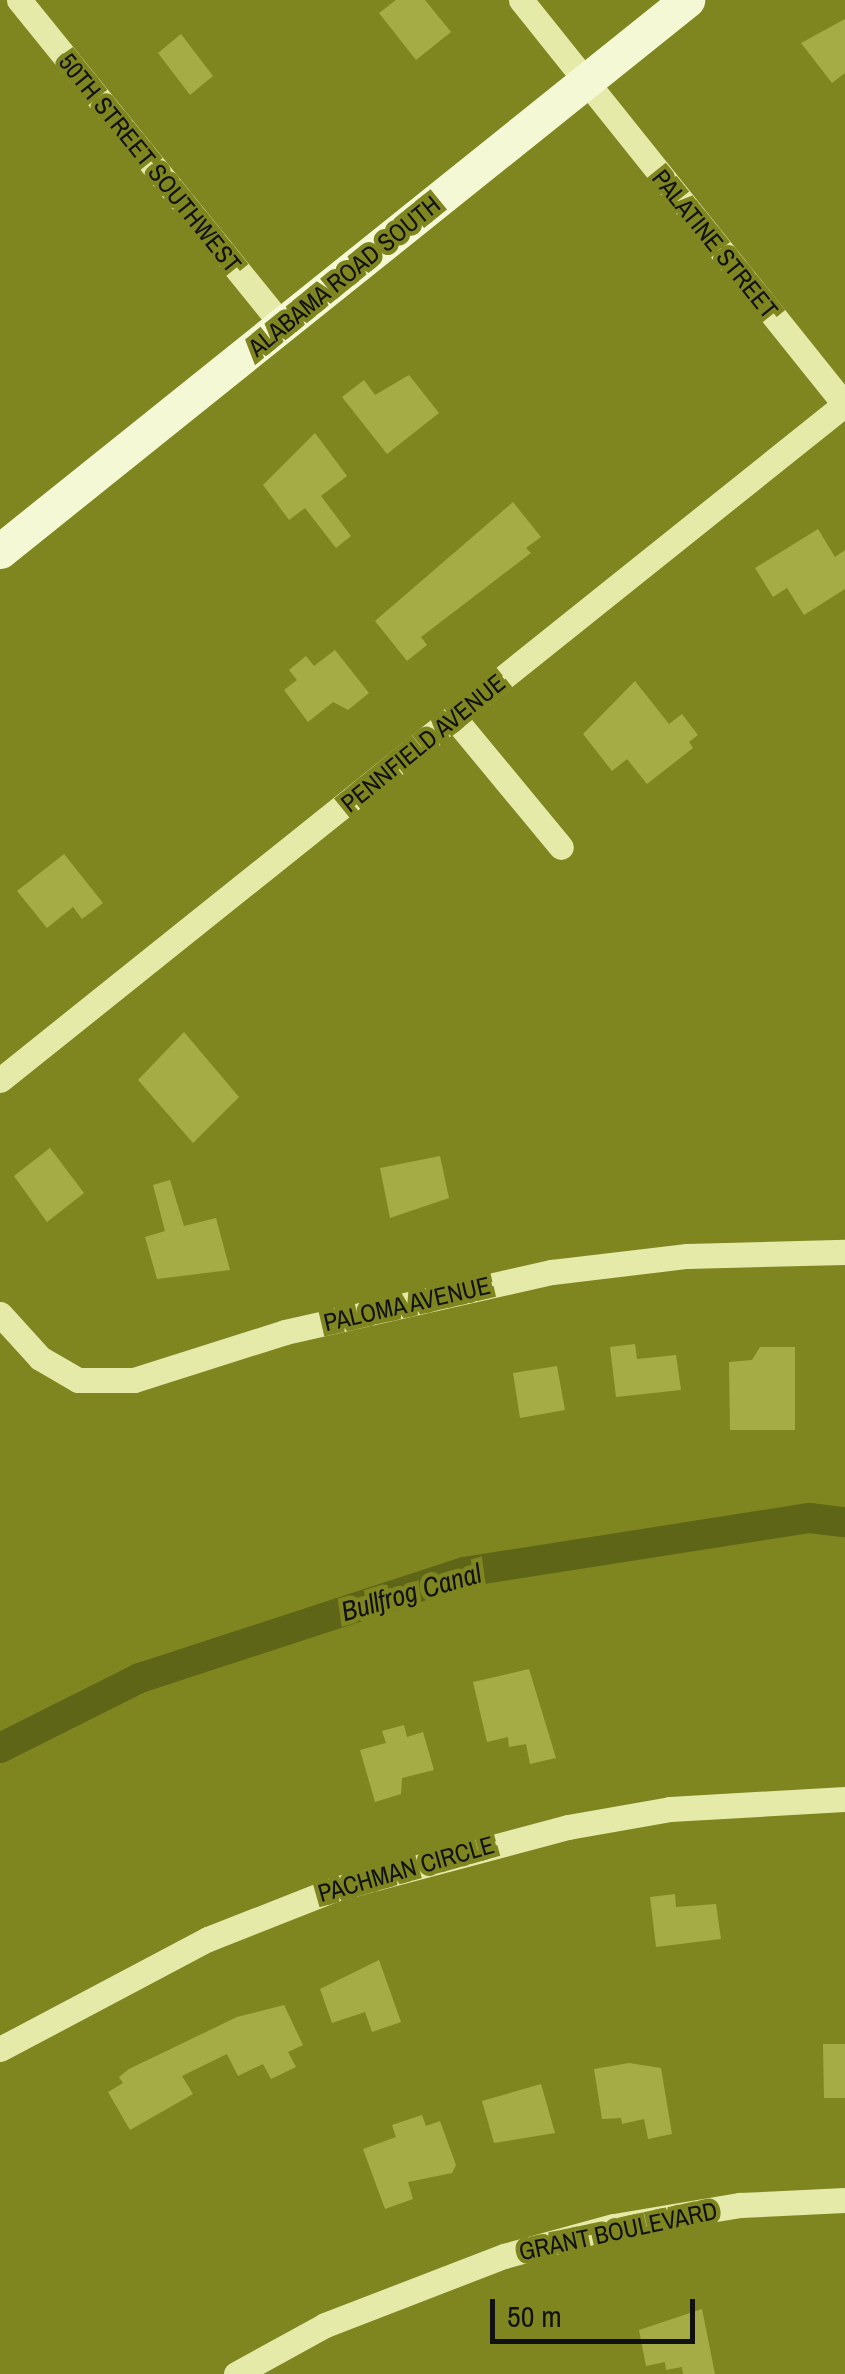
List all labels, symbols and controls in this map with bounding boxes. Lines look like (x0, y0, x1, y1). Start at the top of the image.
street label: 50TH STREET SOUTHWEST (52, 47, 248, 279)
street label: PALATINE STREET (646, 164, 784, 324)
street label: ALABAMA ROAD SOUTH (242, 189, 446, 363)
street label: PENNFIELD AVENUE (334, 667, 512, 819)
street label: PALOMA AVENUE (320, 1270, 494, 1338)
water label: Bullfrog Canal (337, 1556, 485, 1628)
street label: PACHMAN CIRCLE (314, 1830, 498, 1908)
street label: GRANT BOULEVARD (516, 2195, 720, 2267)
scale bar (495, 2279, 700, 2341)
text: 50 m (507, 2296, 562, 2336)

